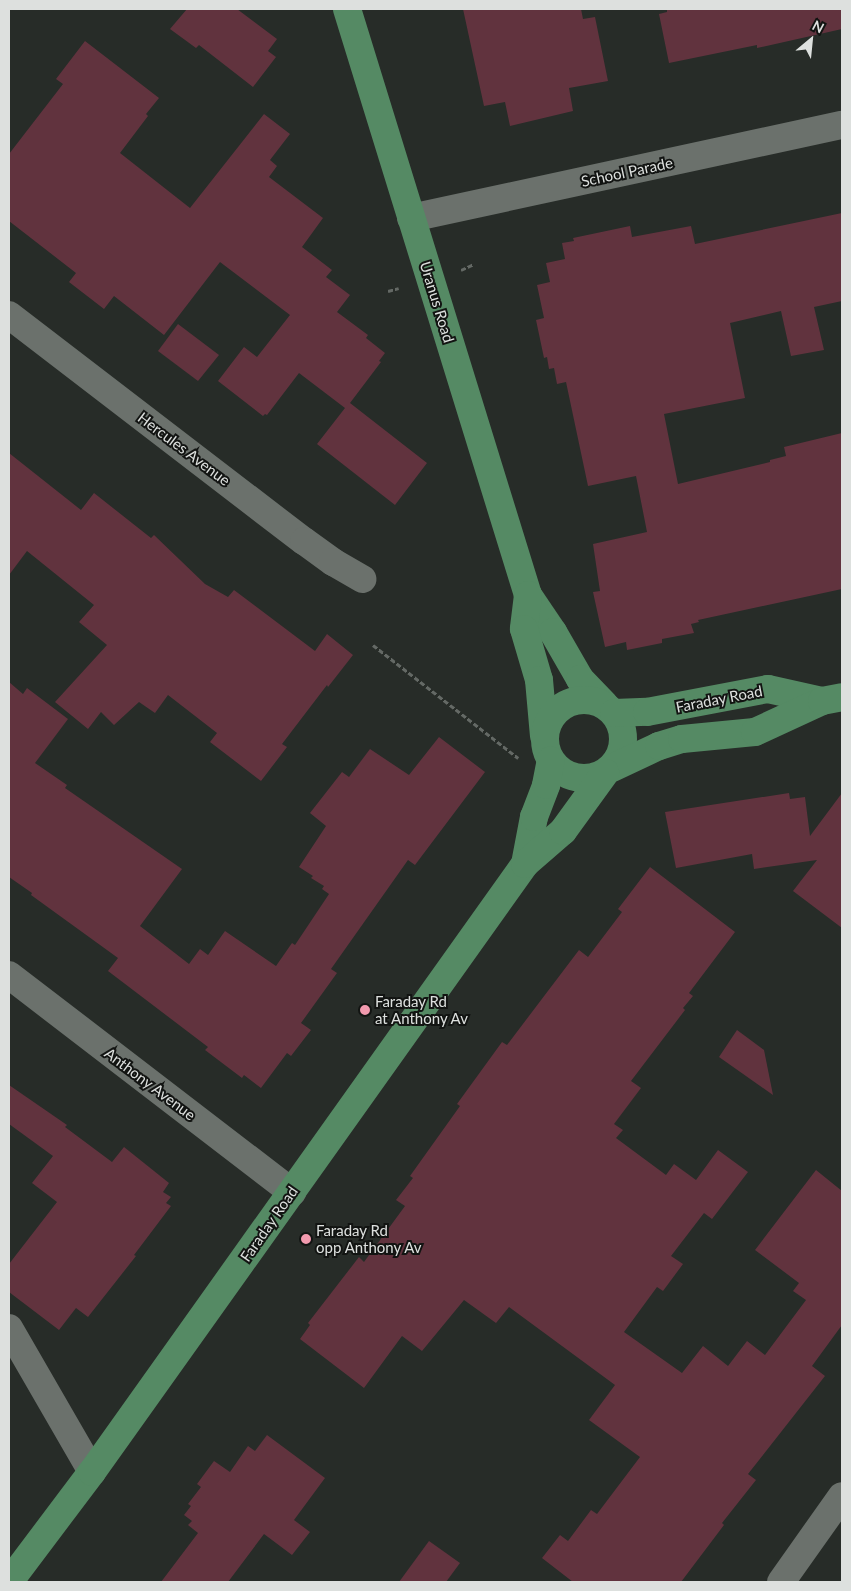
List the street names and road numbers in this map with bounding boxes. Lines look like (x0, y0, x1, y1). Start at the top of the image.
street label: School Parade (579, 153, 675, 191)
street label: Uranus Road (416, 259, 458, 345)
street label: Hercules Avenue (134, 408, 234, 490)
street label: Faraday Road (674, 682, 764, 716)
street label: Anthony Avenue (101, 1044, 199, 1124)
street label: Faraday Road (236, 1183, 302, 1265)

